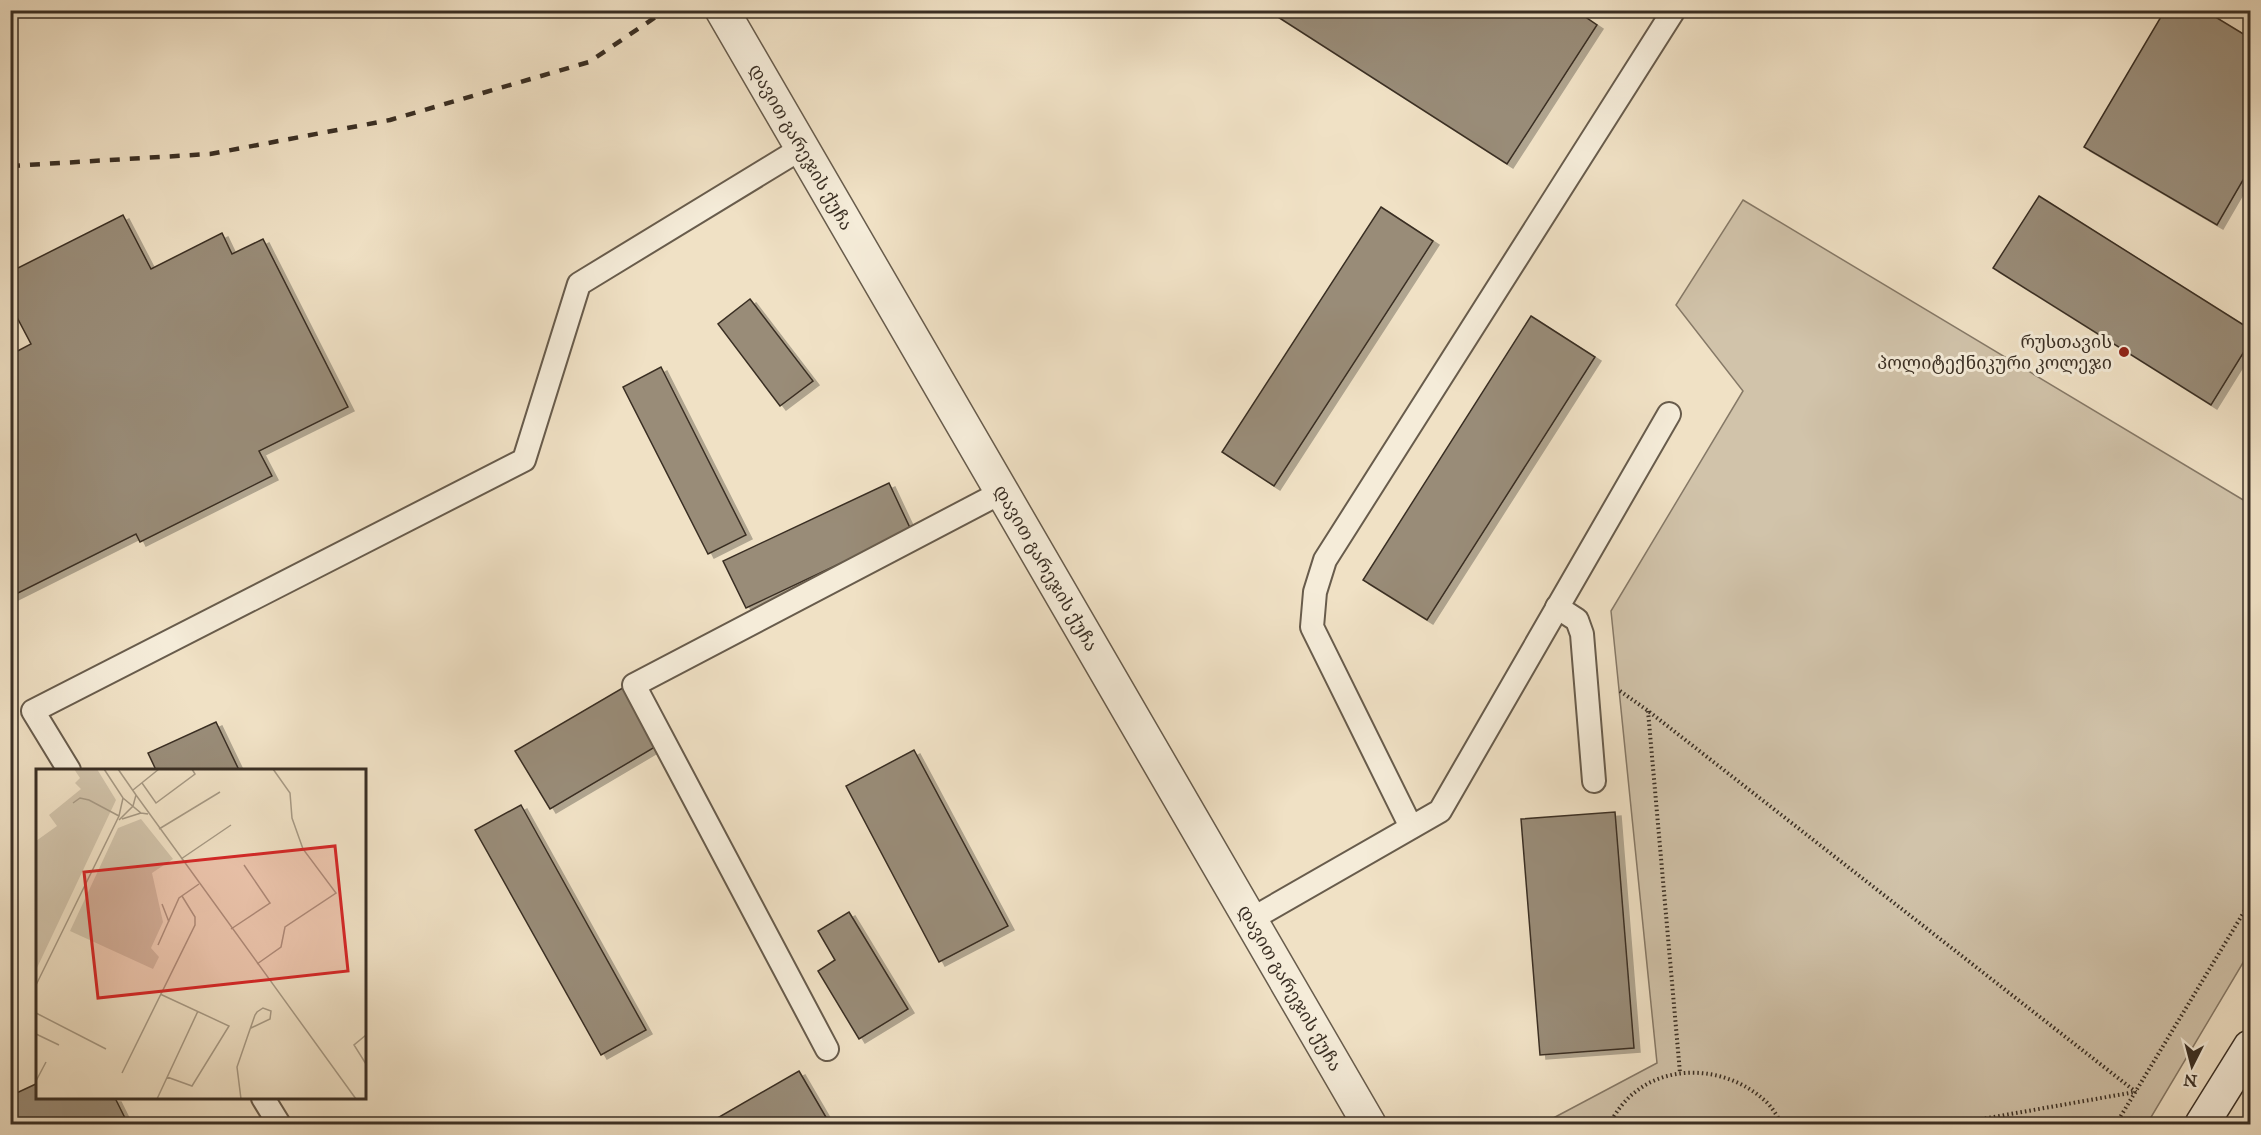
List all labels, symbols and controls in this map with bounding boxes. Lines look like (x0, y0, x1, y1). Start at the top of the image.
street label: დავით გარეჯის ქუჩა (744, 60, 858, 234)
place label: რუსთავის პოლიტექნიკური კოლეჯი (1877, 331, 2112, 374)
marker: რუსთავის პოლიტექნიკური კოლეჯი (2117, 345, 2131, 359)
street label: დავით გარეჯის ქუჩა (989, 481, 1103, 655)
inset map (36, 769, 366, 1099)
street label: დავით გარეჯის ქუჩა (1233, 901, 1347, 1075)
north arrow (2162, 1036, 2222, 1096)
text: N (2182, 1070, 2198, 1091)

